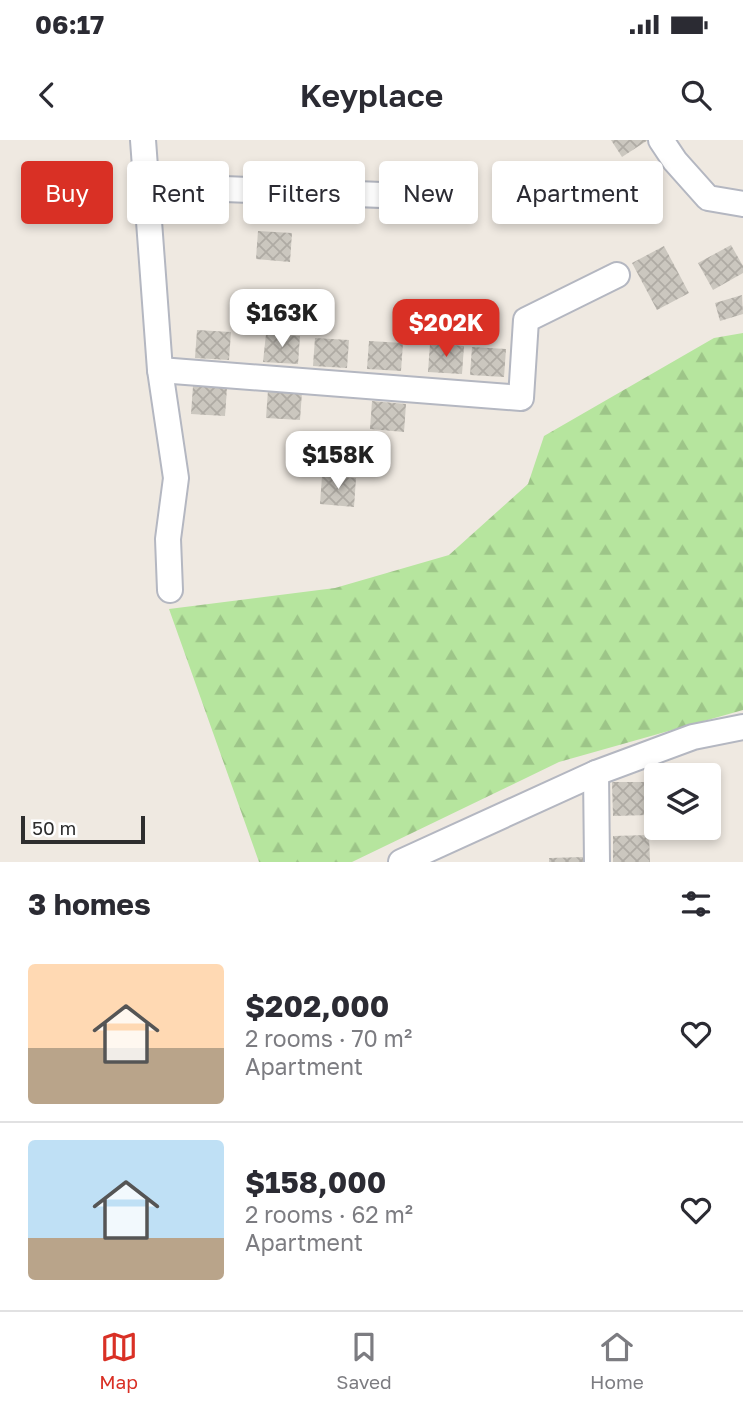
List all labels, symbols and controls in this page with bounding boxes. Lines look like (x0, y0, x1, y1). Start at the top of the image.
text: 06:17 (35, 9, 104, 40)
icon: back (28, 76, 66, 114)
text: Keyplace (300, 76, 443, 114)
icon: search (677, 76, 715, 114)
chip: Buy (21, 161, 113, 224)
chip: Rent (127, 161, 229, 224)
chip: Filters (243, 161, 365, 224)
chip: New (379, 161, 478, 224)
chip: Apartment (492, 161, 663, 224)
pin: $163K (233, 290, 331, 349)
text: $163K (246, 298, 318, 326)
pin: $202K (397, 300, 495, 359)
text: $202K (408, 308, 484, 336)
pin: $158K (289, 432, 387, 491)
text: $158K (302, 440, 374, 468)
map controls (644, 763, 721, 840)
button: layers (644, 763, 721, 840)
scale bar (21, 813, 145, 845)
text: 50 m (32, 816, 76, 839)
icon: filters (677, 885, 715, 923)
text: 3 homes (28, 886, 151, 922)
text: $202,000 (245, 988, 389, 1024)
icon: home (84, 992, 168, 1076)
icon: heart (677, 1015, 715, 1053)
text: 2 rooms · 70 m² (245, 1024, 412, 1052)
text: Apartment (245, 1052, 363, 1080)
text: $158,000 (245, 1164, 386, 1200)
icon: home (84, 1168, 168, 1252)
icon: heart (677, 1191, 715, 1229)
text: 2 rooms · 62 m² (245, 1200, 413, 1228)
text: Apartment (245, 1228, 363, 1256)
tab: Map (99, 1328, 138, 1393)
tab: Saved (336, 1328, 392, 1393)
tab: Home (590, 1328, 644, 1393)

